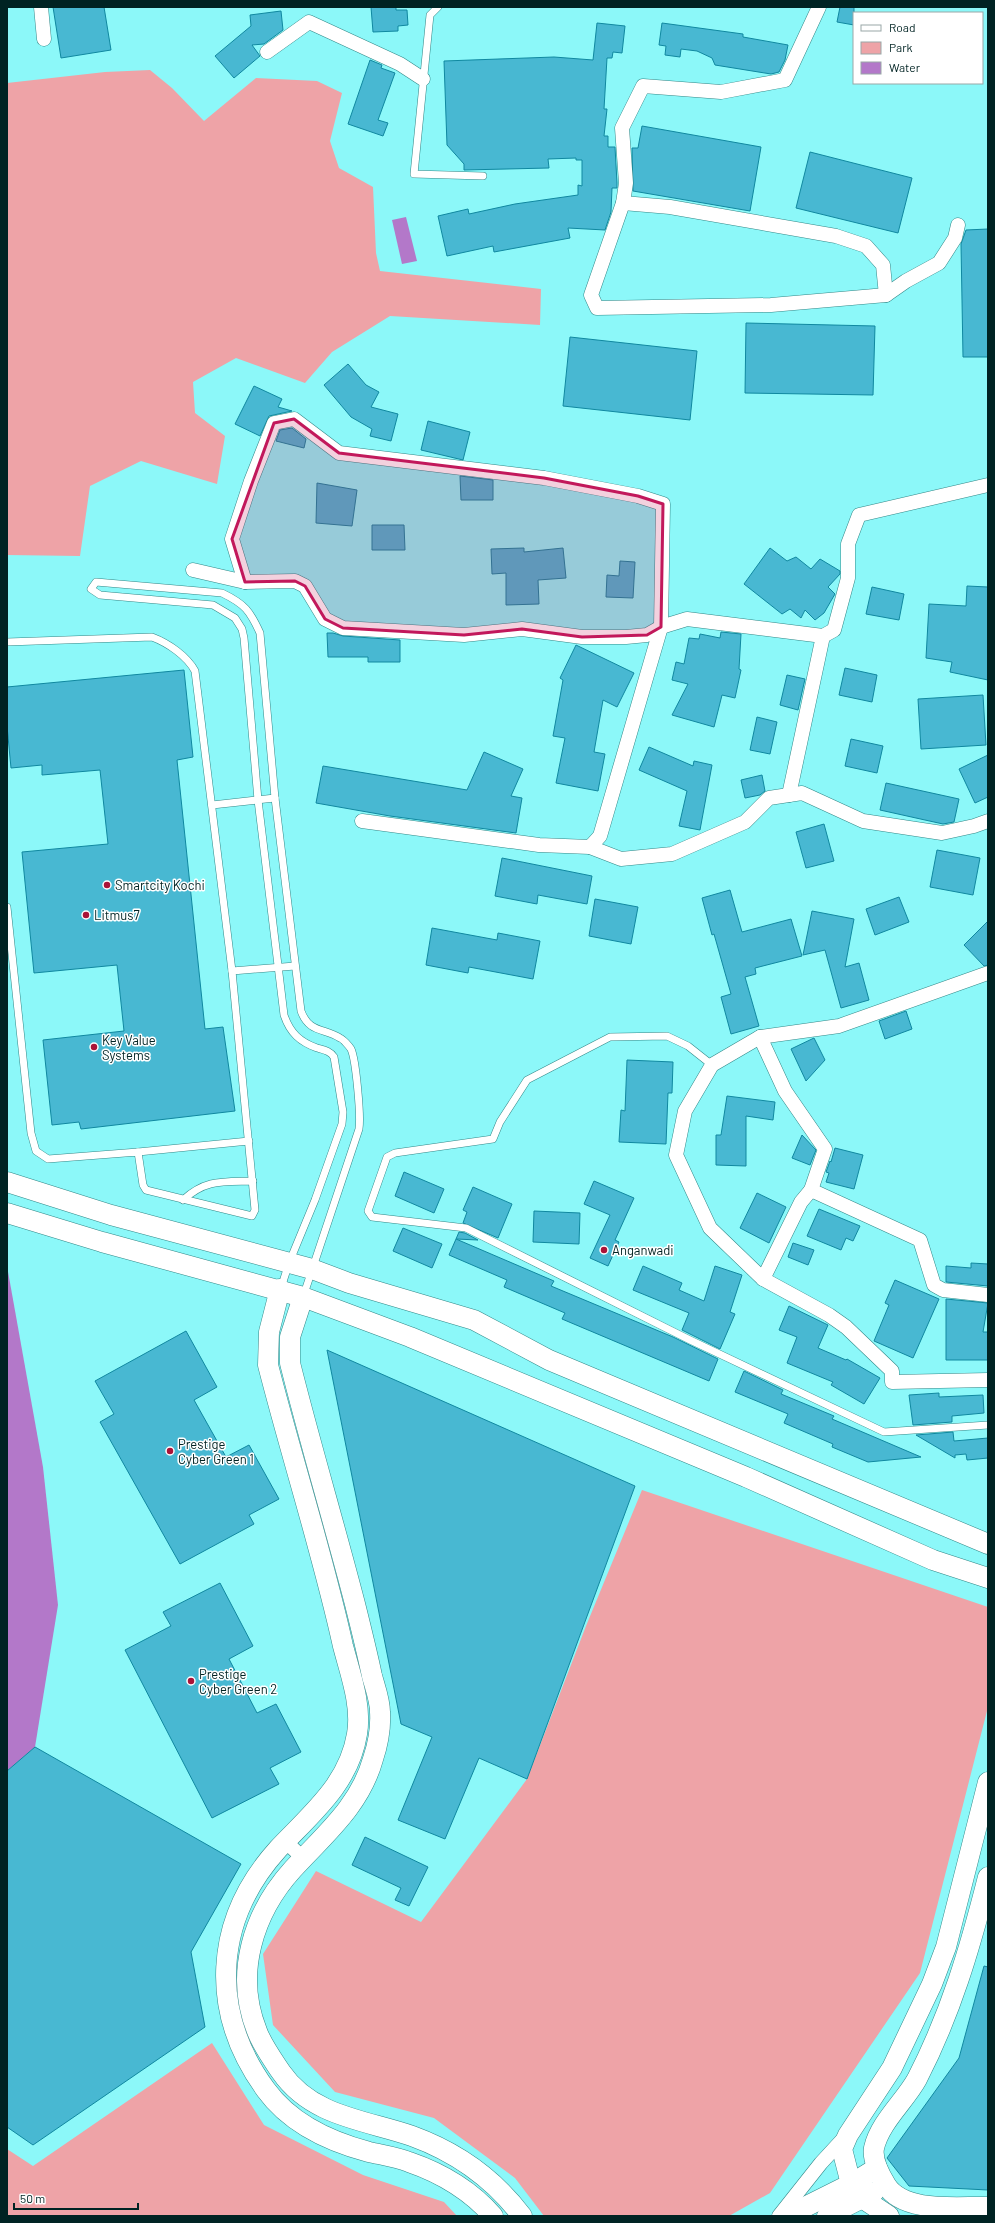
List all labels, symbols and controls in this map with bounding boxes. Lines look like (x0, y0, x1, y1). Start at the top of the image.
legend (853, 12, 983, 84)
text: Road (889, 20, 916, 34)
text: Park (889, 40, 913, 54)
text: Water (889, 60, 921, 74)
place label: Smartcity Kochi (115, 877, 205, 893)
marker: Smartcity Kochi (102, 880, 112, 890)
place label: Litmus7 (94, 907, 140, 923)
marker: Litmus7 (81, 910, 91, 920)
place label: Key Value Systems (102, 1032, 156, 1063)
marker: Key Value Systems (89, 1042, 99, 1052)
place label: Anganwadi (612, 1242, 674, 1258)
marker: Anganwadi (599, 1245, 609, 1255)
place label: Prestige Cyber Green 1 (178, 1436, 254, 1467)
marker: Prestige Cyber Green 1 (165, 1446, 175, 1456)
place label: Prestige Cyber Green 2 (199, 1666, 277, 1697)
marker: Prestige Cyber Green 2 (186, 1676, 196, 1686)
scale bar (14, 2185, 138, 2211)
text: 50 m (20, 2191, 45, 2205)

